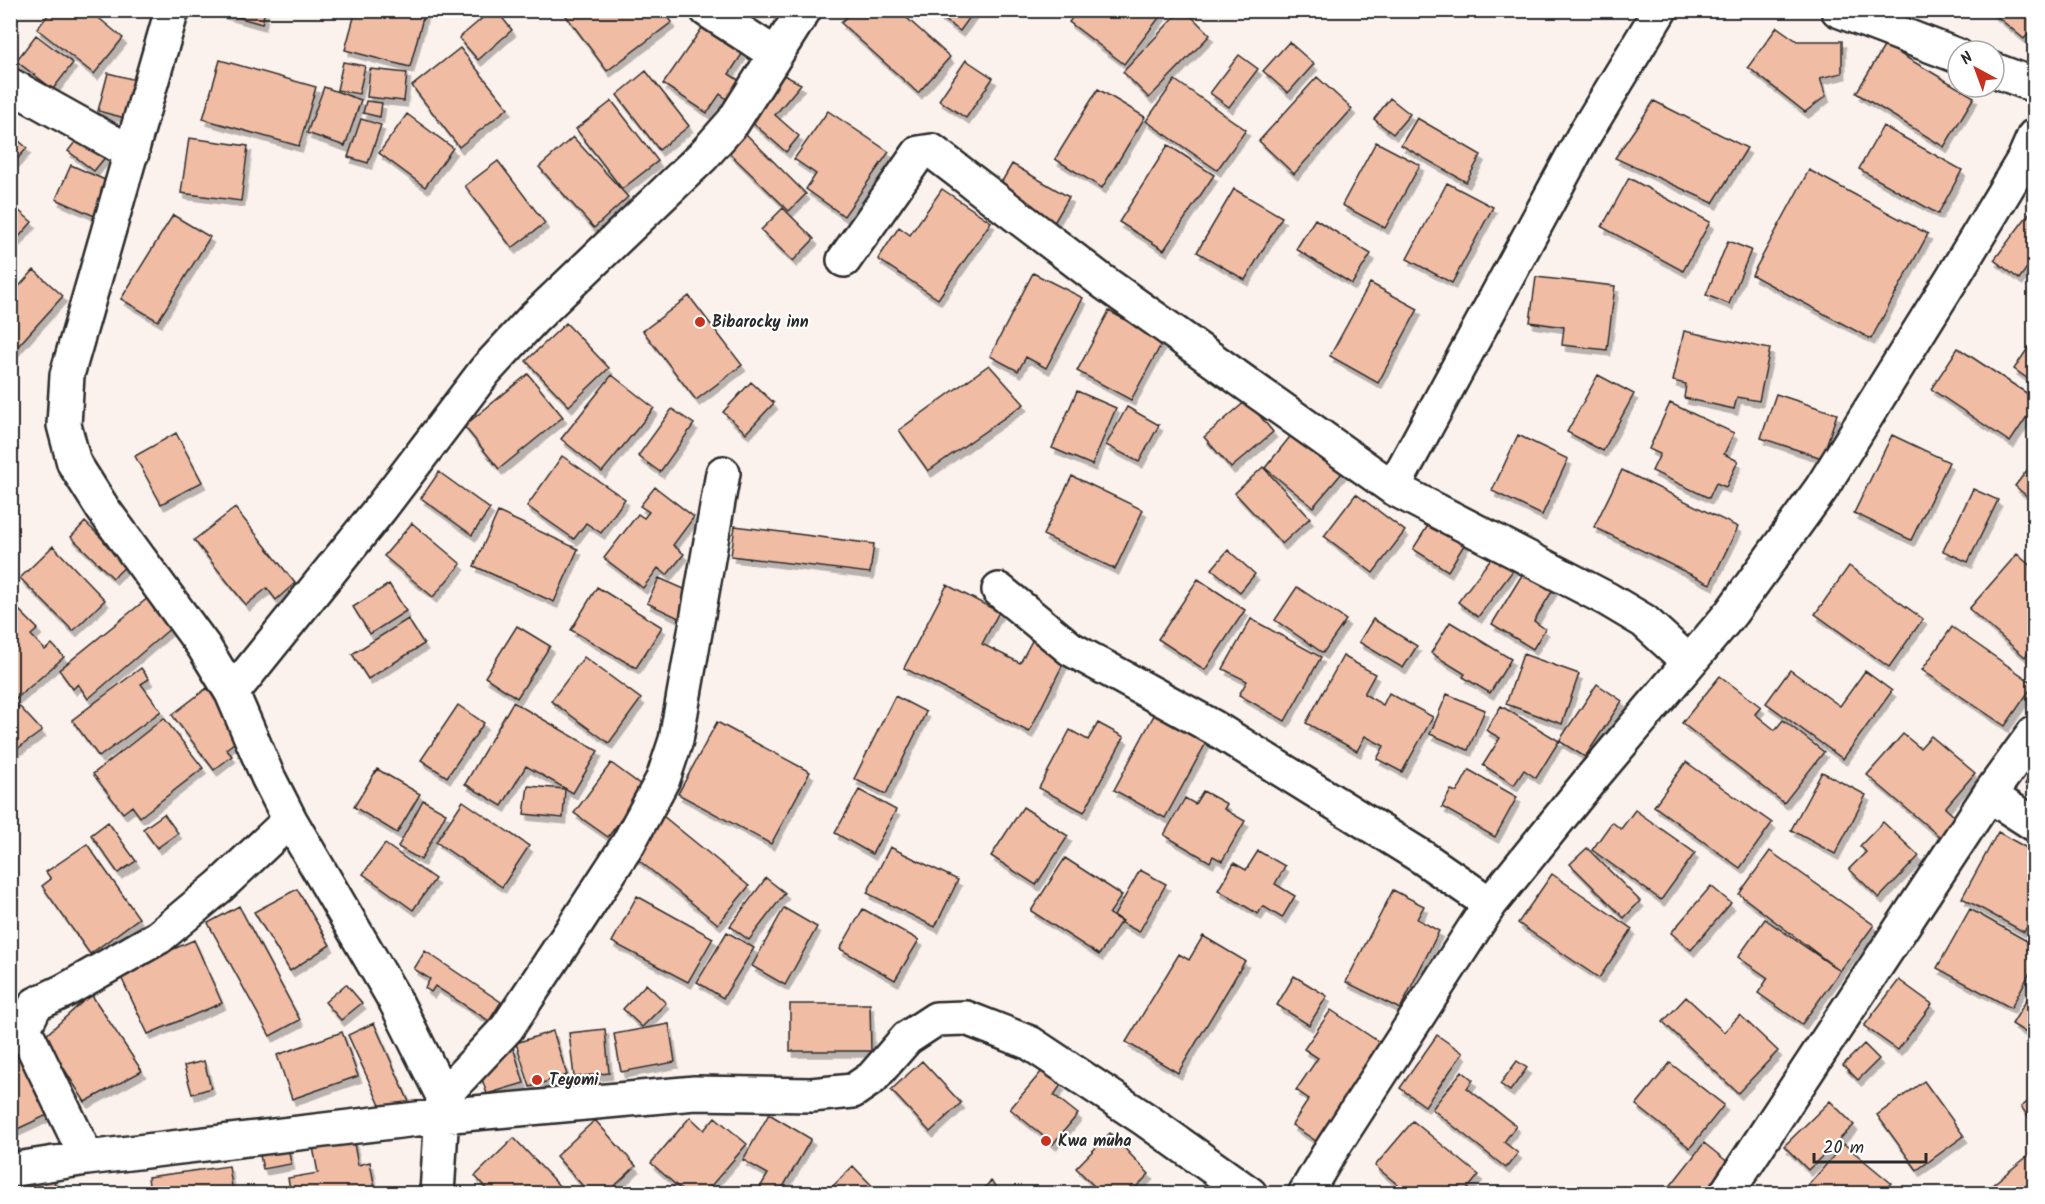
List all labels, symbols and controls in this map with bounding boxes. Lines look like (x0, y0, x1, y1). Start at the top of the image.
north arrow (1946, 39, 2006, 99)
text: N (1955, 46, 1979, 72)
place label: Bibarocky inn (712, 310, 809, 335)
marker: Bibarocky inn (693, 315, 707, 329)
place label: Teyomi (549, 1068, 599, 1093)
marker: Teyomi (530, 1073, 544, 1087)
scale bar (1814, 1126, 1926, 1164)
place label: Kwa muha (1058, 1129, 1131, 1154)
marker: Kwa muha (1039, 1134, 1053, 1148)
text: 20 m (1823, 1134, 1864, 1163)

